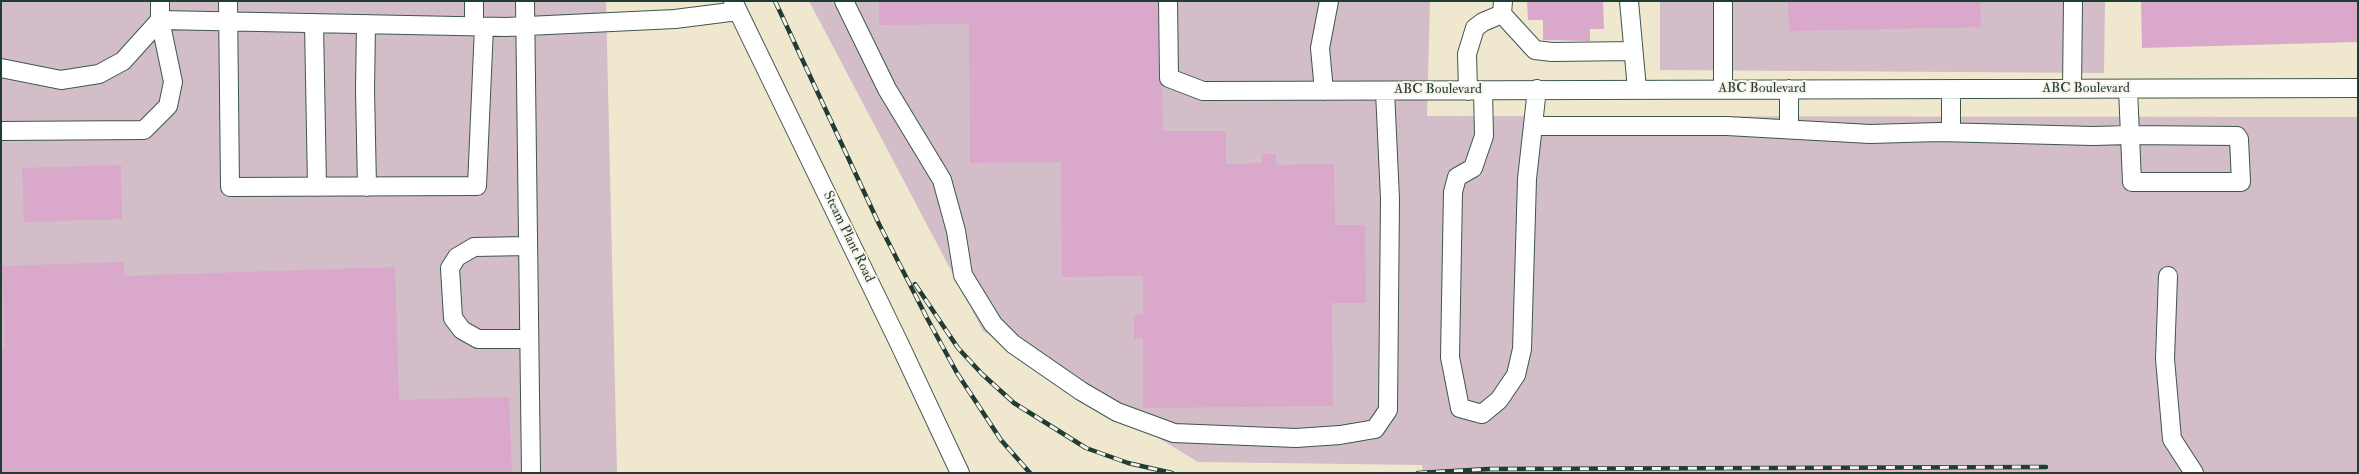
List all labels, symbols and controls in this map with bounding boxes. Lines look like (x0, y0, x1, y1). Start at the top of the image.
street label: ABC Boulevard (1718, 81, 1806, 97)
street label: ABC Boulevard (2042, 81, 2130, 97)
street label: ABC Boulevard (1394, 82, 1482, 98)
street label: Steam Plant Road (819, 189, 877, 285)

